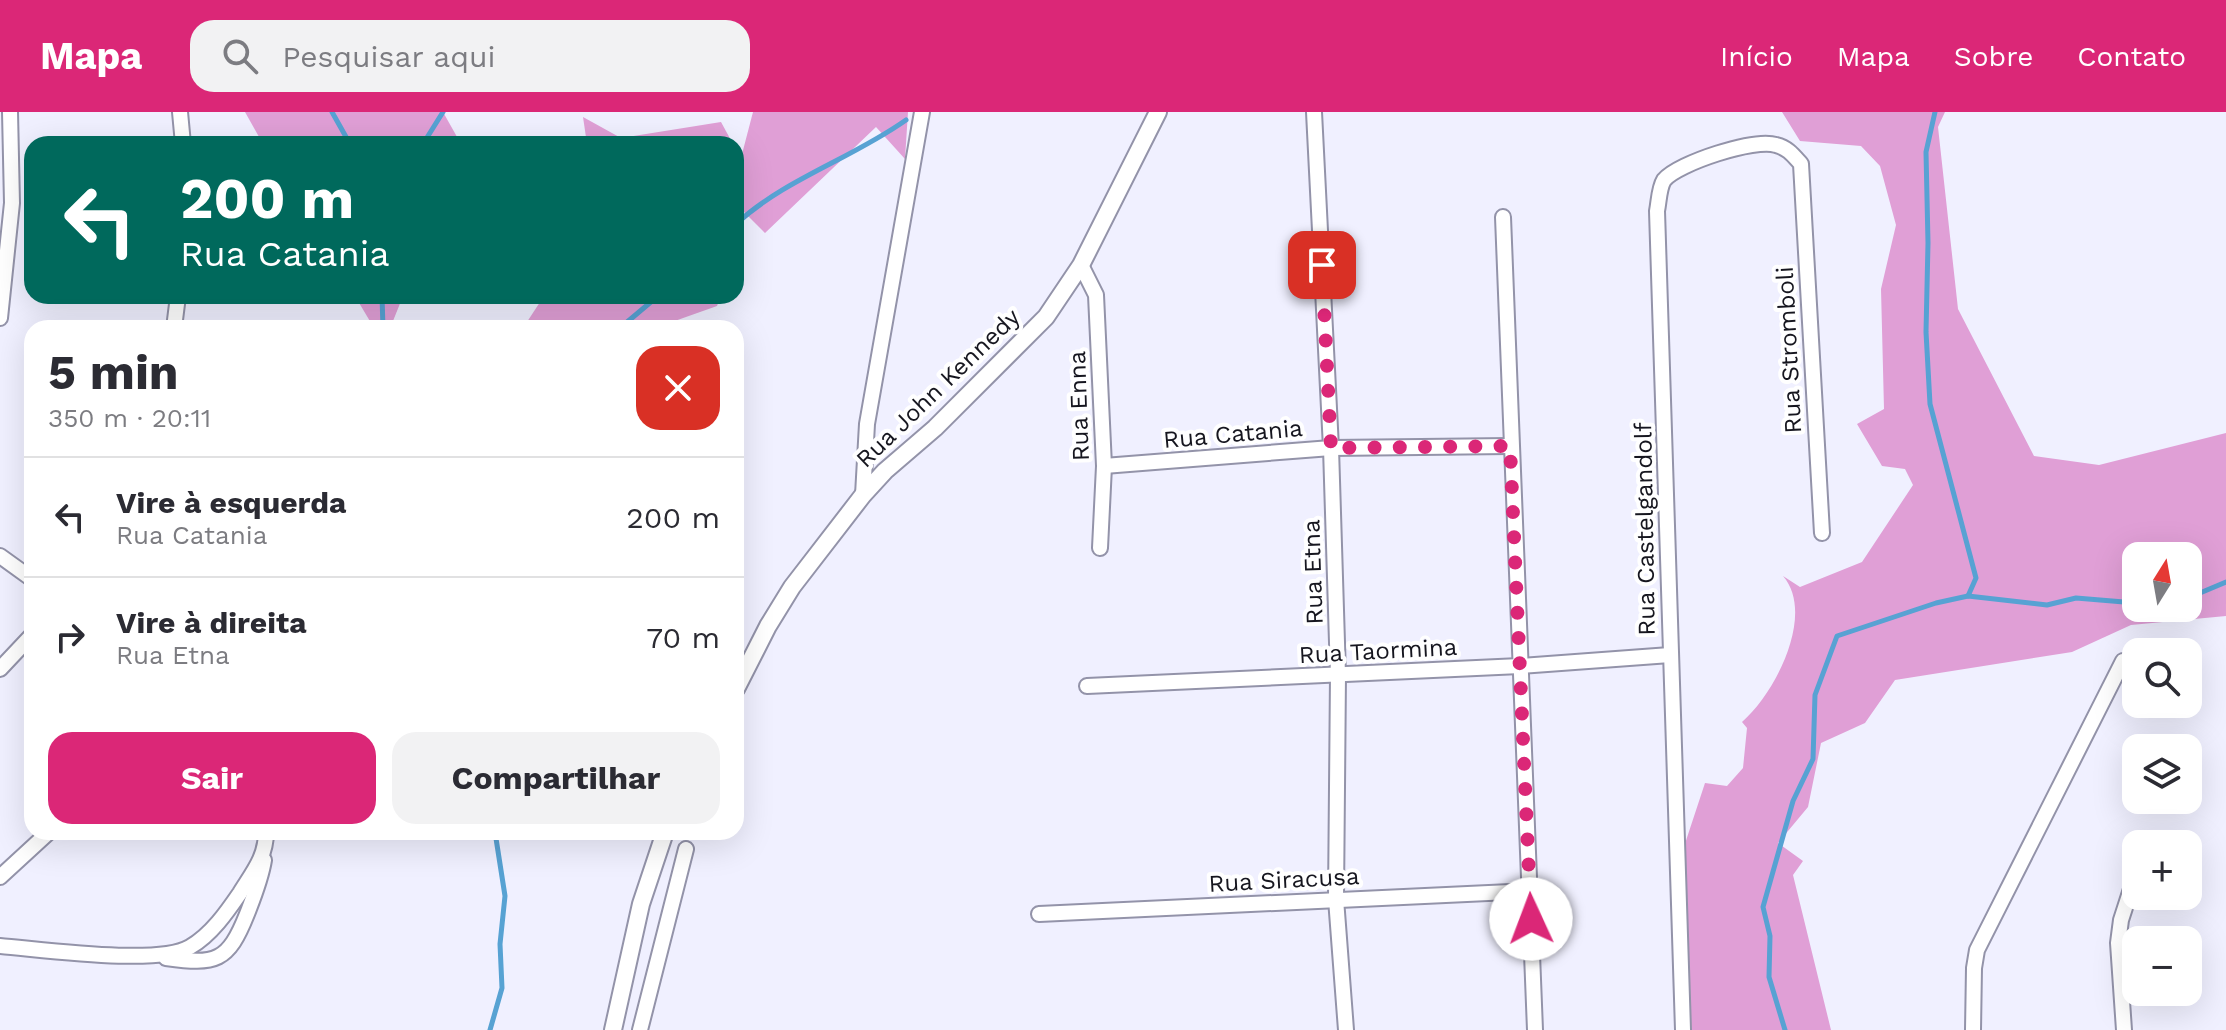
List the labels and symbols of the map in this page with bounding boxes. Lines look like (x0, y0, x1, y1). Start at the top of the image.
pin (1288, 231, 1356, 299)
street label: Rua Stromboli (1771, 266, 1807, 434)
street label: Rua John Kennedy (850, 302, 1026, 473)
street label: Rua Enna (1063, 350, 1095, 462)
street label: Rua Catania (1162, 414, 1304, 454)
street label: Rua Castelgandolf (1629, 422, 1661, 636)
street label: Rua Etna (1297, 519, 1329, 625)
north arrow (2122, 542, 2202, 622)
street label: Rua Taormina (1298, 633, 1458, 669)
street label: Rua Siracusa (1208, 862, 1360, 898)
position arrow (1489, 877, 1573, 961)

